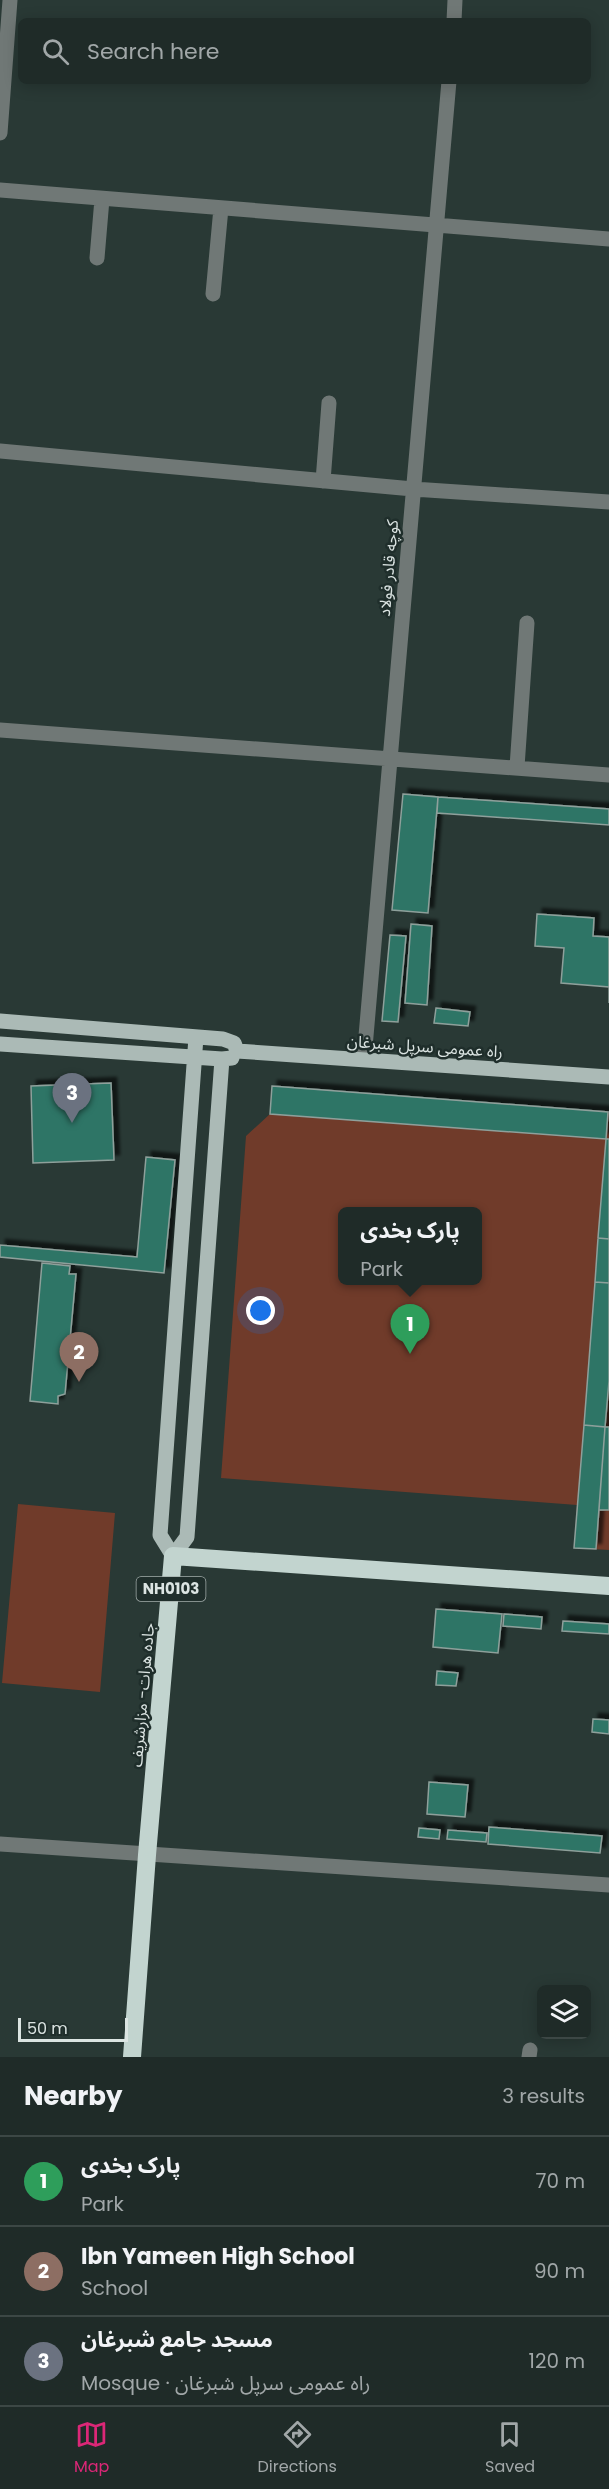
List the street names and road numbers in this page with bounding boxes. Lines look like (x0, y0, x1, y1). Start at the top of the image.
street label: کوچه قادر فولاد (373, 518, 404, 617)
street label: راه عمومی سرپل شبرغان (346, 1030, 504, 1063)
road number: NH0103 (136, 1577, 206, 1601)
street label: جاده هرات- مزارشریف (125, 1622, 160, 1768)

